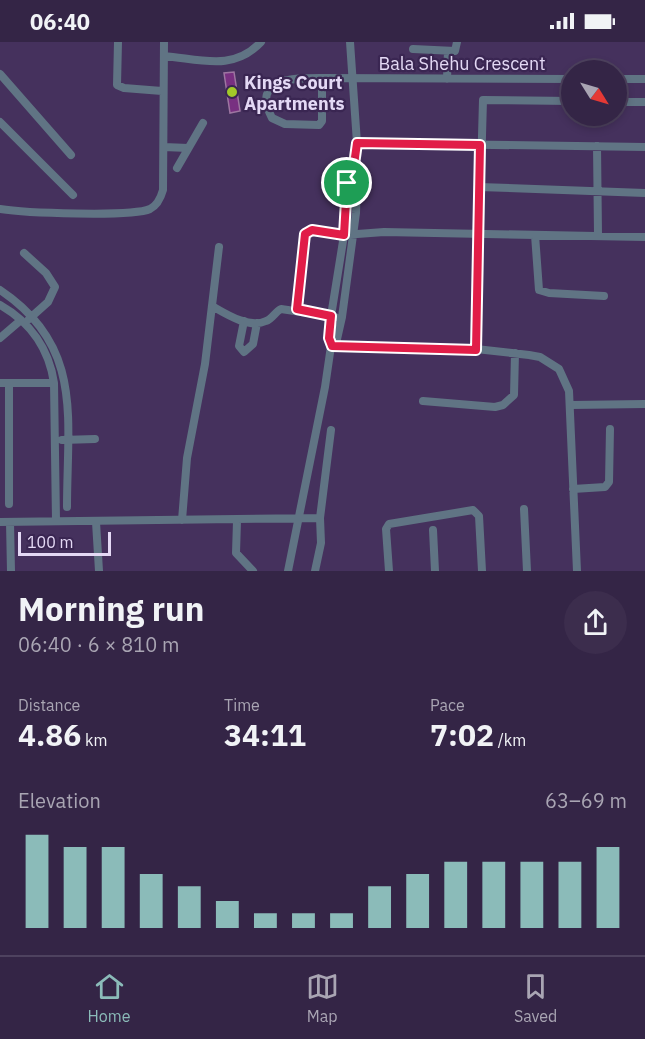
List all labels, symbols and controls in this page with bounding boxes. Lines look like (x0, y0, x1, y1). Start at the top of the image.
text: 06:40 (30, 7, 90, 36)
street label: Bala Shehu Crescent (378, 52, 546, 75)
north arrow (561, 60, 627, 126)
map controls (561, 60, 627, 126)
place label: Kings Court Apartments (244, 71, 345, 115)
marker: Kings Court Apartments (225, 85, 239, 99)
pin (321, 157, 372, 208)
icon: arrive (330, 166, 363, 199)
scale bar (18, 529, 111, 556)
text: 100 m (27, 532, 74, 552)
text: Morning run (18, 587, 204, 630)
button: share (564, 591, 627, 654)
text: 06:40 · 6 × 810 m (18, 631, 179, 658)
text: Distance (18, 695, 80, 715)
text: Time (224, 695, 260, 715)
text: Pace (430, 695, 465, 715)
text: 4.86 (18, 715, 81, 754)
text: 34:11 (224, 715, 306, 754)
text: 7:02 (430, 715, 494, 754)
text: km (81, 730, 108, 750)
text: /km (494, 730, 526, 750)
text: Elevation (18, 787, 101, 814)
text: 63–69 m (545, 787, 627, 814)
tab: Home (88, 970, 131, 1026)
tab: Map (306, 970, 339, 1026)
tab: Saved (514, 970, 557, 1026)

